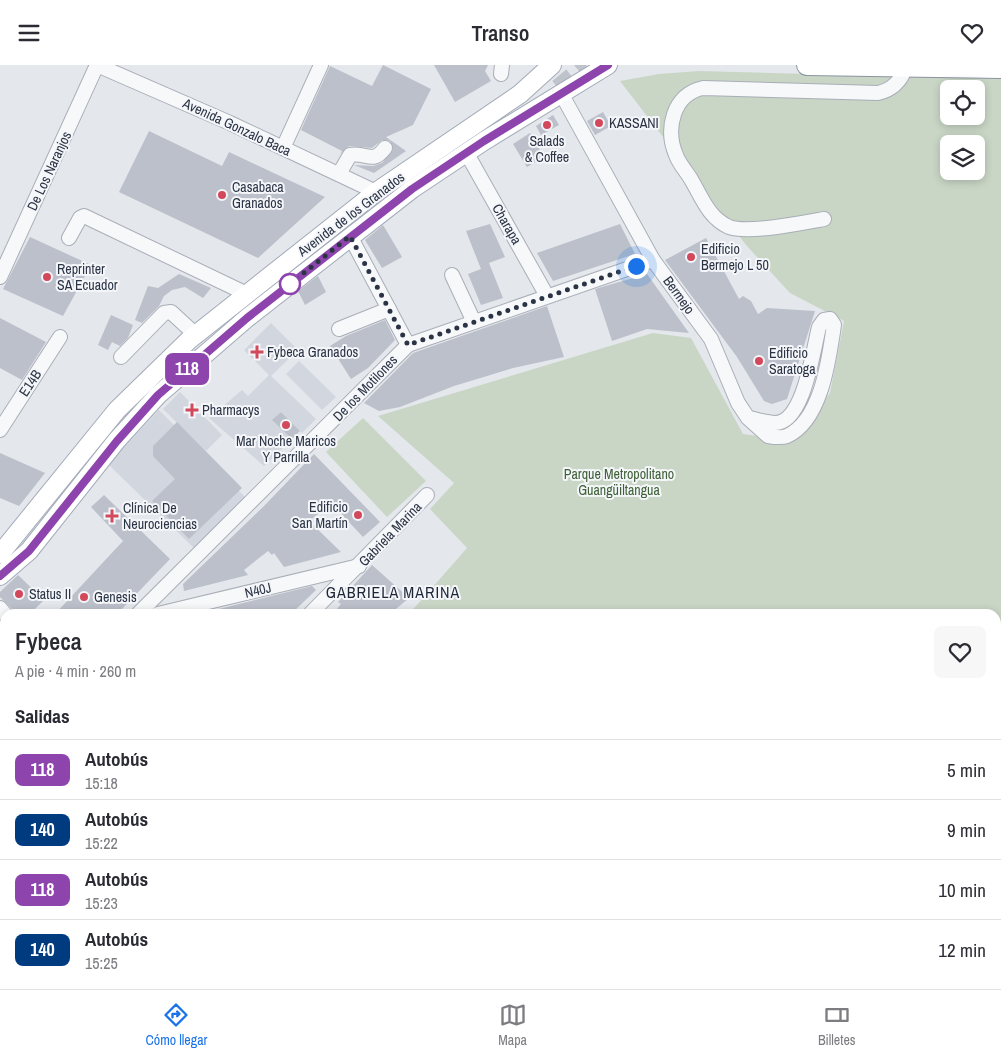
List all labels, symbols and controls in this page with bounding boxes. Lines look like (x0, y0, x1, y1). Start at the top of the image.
text: Transo (472, 18, 529, 48)
icon: menu (15, 19, 43, 47)
icon: heart (958, 19, 986, 47)
map controls (940, 80, 985, 180)
button: locate (940, 80, 985, 125)
street label: Avenida Gonzalo Baca (179, 94, 294, 160)
place label: KASSANI (609, 114, 659, 132)
marker: KASSANI (593, 117, 605, 129)
marker: Salads & Coffee (541, 119, 553, 131)
street label: De Los Naranjos (23, 128, 75, 214)
place label: Salads & Coffee (525, 132, 569, 166)
button: layers (940, 135, 985, 180)
street label: Avenida de los Granados (293, 168, 408, 261)
place label: Casabaca Granados (232, 178, 284, 212)
marker: Casabaca Granados (216, 189, 228, 201)
street label: Charapa (488, 200, 526, 248)
place label: Edificio Bermejo L 50 (701, 240, 769, 274)
marker: Edificio Bermejo L 50 (685, 251, 697, 263)
your location (624, 254, 649, 279)
place label: Reprinter SA Ecuador (57, 260, 118, 294)
marker: Reprinter SA Ecuador (41, 271, 53, 283)
street label: Bermejo (659, 272, 699, 318)
unlabelled marker (279, 273, 301, 295)
place label: Fybeca Granados (267, 343, 359, 361)
place label: Edificio Saratoga (769, 344, 816, 378)
marker: Fybeca Granados (251, 346, 263, 358)
street label: De los Motilones (329, 351, 401, 425)
line badge: 118 (158, 353, 216, 385)
marker: Edificio Saratoga (753, 355, 765, 367)
text: 118 (175, 356, 199, 381)
street label: E14B (15, 366, 45, 400)
place label: Pharmacys (202, 401, 260, 419)
marker: Pharmacys (186, 404, 198, 416)
marker: Mar Noche Maricos Y Parrilla (280, 419, 292, 431)
place label: Mar Noche Maricos Y Parrilla (236, 432, 336, 466)
park label: Parque Metropolitano Guangüiltangua (564, 465, 674, 499)
street label: Gabriela Marina (355, 497, 426, 570)
place label: Edificio San Martín (292, 498, 348, 532)
place label: Clínica De Neurociencias (123, 499, 197, 533)
marker: Clínica De Neurociencias (105, 509, 119, 523)
marker: Edificio San Martín (352, 509, 364, 521)
street label: N40J (243, 578, 273, 602)
district label: GABRIELA MARINA (326, 581, 460, 603)
place label: Status II (29, 585, 71, 603)
marker: Status II (13, 588, 25, 600)
place label: Genesis (94, 588, 137, 606)
marker: Genesis (78, 591, 90, 603)
text: Fybeca (15, 625, 82, 657)
button: heart (934, 626, 986, 678)
text: A pie · 4 min · 260 m (15, 660, 136, 682)
text: Salidas (15, 703, 70, 729)
text: Autobús (85, 746, 148, 772)
text: 118 (31, 757, 54, 782)
text: 5 min (947, 757, 986, 783)
text: 15:18 (85, 772, 118, 794)
text: Autobús (85, 806, 148, 832)
text: 140 (30, 817, 55, 842)
text: 9 min (947, 817, 986, 843)
text: 15:22 (85, 832, 118, 854)
text: Autobús (85, 866, 148, 892)
text: 118 (31, 877, 54, 902)
text: 10 min (938, 877, 986, 903)
text: 15:23 (85, 892, 118, 914)
text: Autobús (85, 926, 148, 952)
text: 140 (30, 937, 55, 962)
text: 12 min (938, 937, 986, 963)
text: 15:25 (85, 952, 118, 974)
tab: Cómo llegar (145, 1001, 207, 1049)
tab: Mapa (498, 1001, 527, 1049)
tab: Billetes (818, 1001, 856, 1049)

